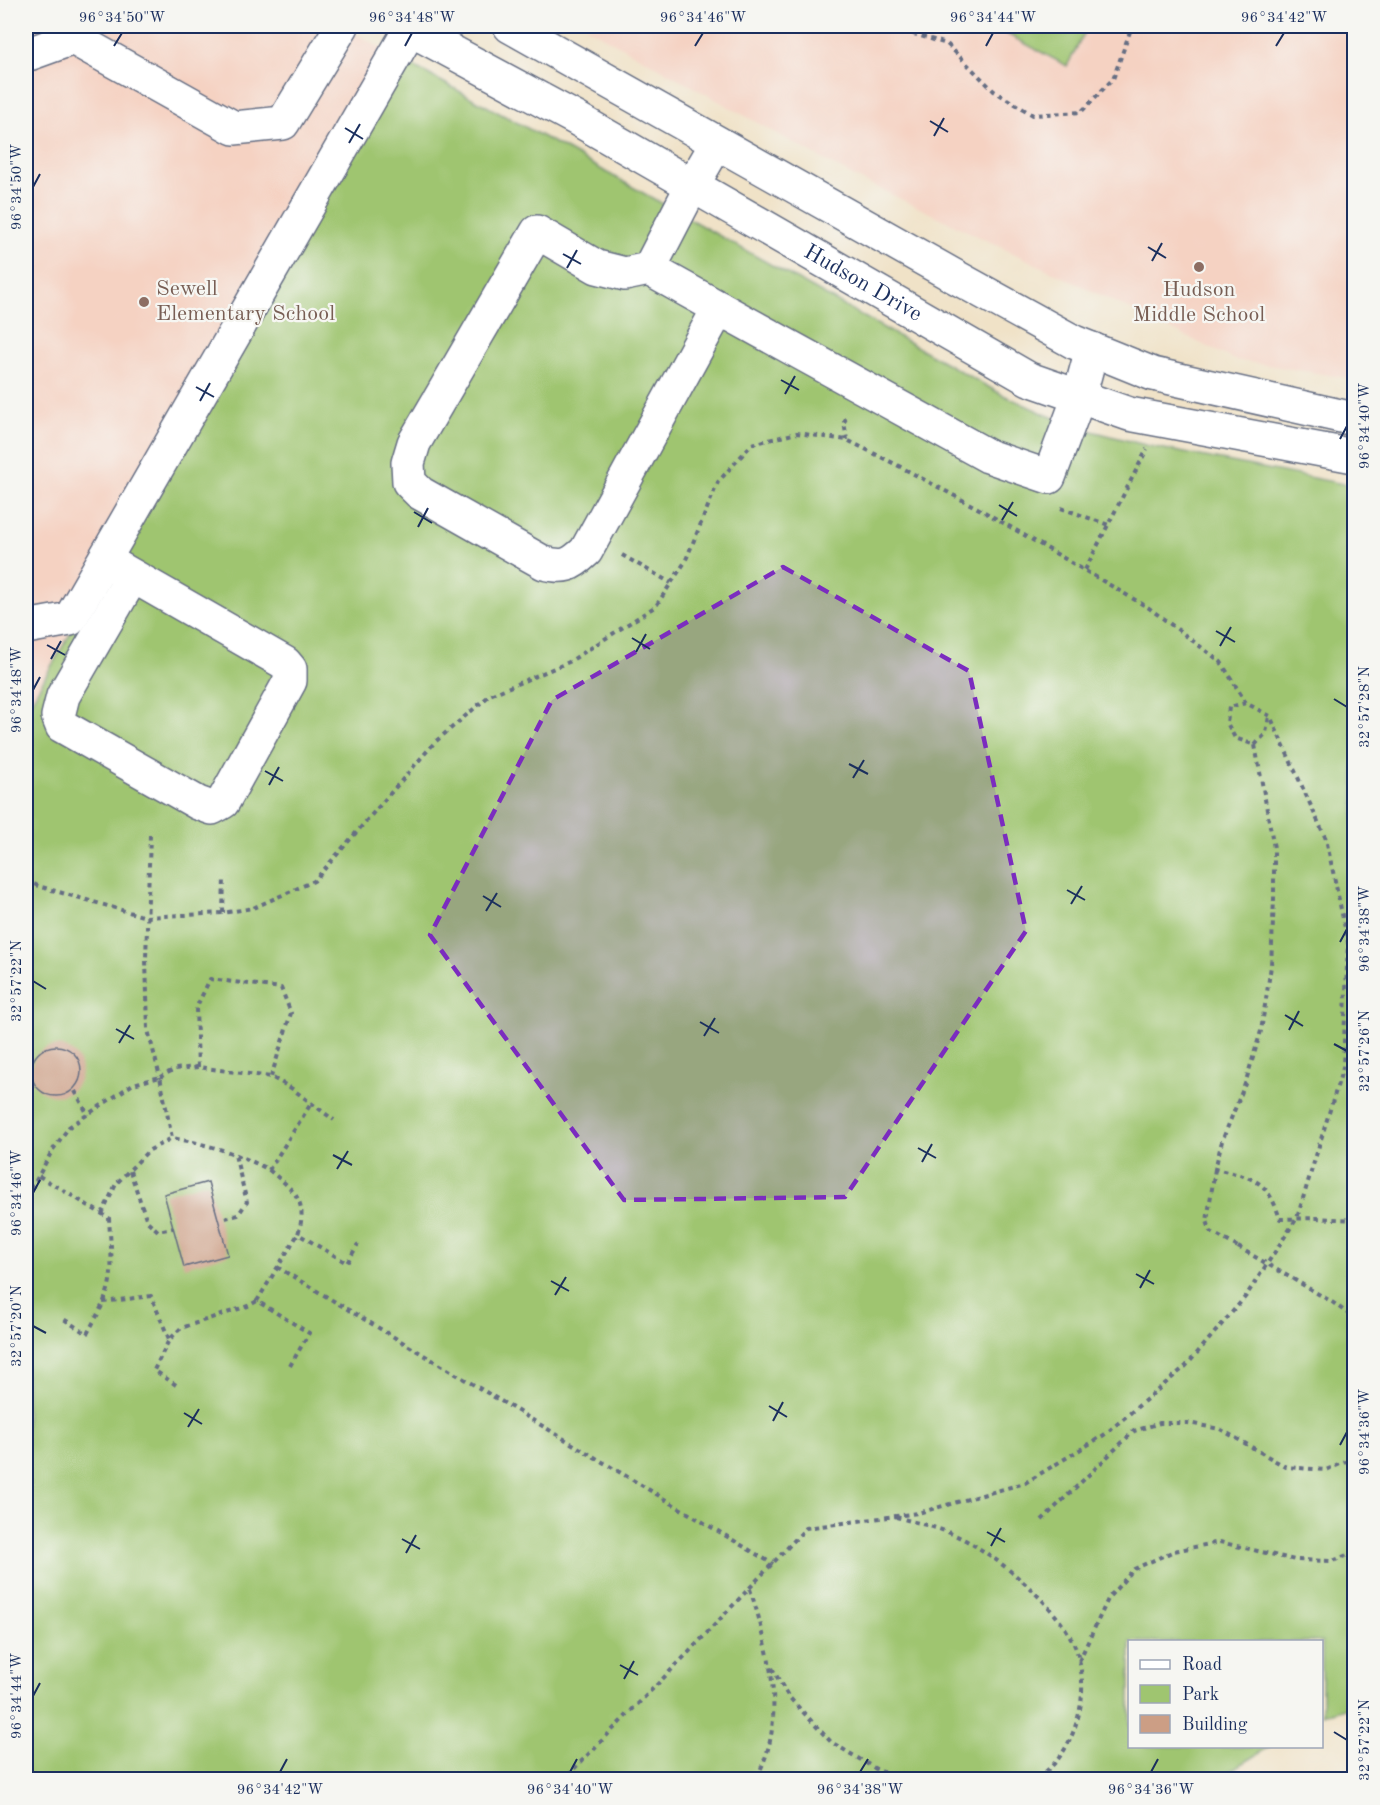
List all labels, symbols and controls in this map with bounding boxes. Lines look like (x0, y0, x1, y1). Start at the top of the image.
text: 96°34'50"W (79, 11, 165, 26)
text: 96°34'48"W (369, 11, 455, 26)
text: 96°34'46"W (660, 11, 746, 26)
text: 96°34'44"W (950, 11, 1036, 26)
text: 96°34'42"W (1241, 11, 1327, 26)
text: 96°34'50"W (10, 144, 25, 230)
street label: Hudson Drive (800, 241, 925, 326)
marker: Hudson Middle School (1192, 260, 1206, 274)
place label: Sewell Elementary School (156, 278, 335, 325)
place label: Hudson Middle School (1133, 279, 1265, 326)
marker: Sewell Elementary School (137, 295, 151, 309)
text: 96°34'40"W (1358, 383, 1373, 469)
text: 96°34'48"W (10, 647, 25, 733)
text: 32°57'28"N (1358, 666, 1373, 748)
text: 96°34'38"W (1358, 886, 1373, 972)
text: 32°57'22"N (10, 940, 25, 1022)
text: 32°57'26"N (1358, 1010, 1373, 1092)
text: 96°34'46"W (10, 1150, 25, 1236)
text: 32°57'20"N (10, 1285, 25, 1367)
text: 96°34'36"W (1358, 1389, 1373, 1475)
legend (1128, 1640, 1323, 1748)
text: 96°34'44"W (10, 1653, 25, 1739)
text: Road (1182, 1656, 1222, 1674)
text: Park (1182, 1686, 1219, 1704)
text: 32°57'22"N (1358, 1699, 1373, 1781)
text: Building (1182, 1716, 1248, 1734)
text: 96°34'42"W (237, 1783, 323, 1798)
text: 96°34'40"W (527, 1783, 613, 1798)
text: 96°34'38"W (817, 1783, 903, 1798)
text: 96°34'36"W (1108, 1783, 1194, 1798)

